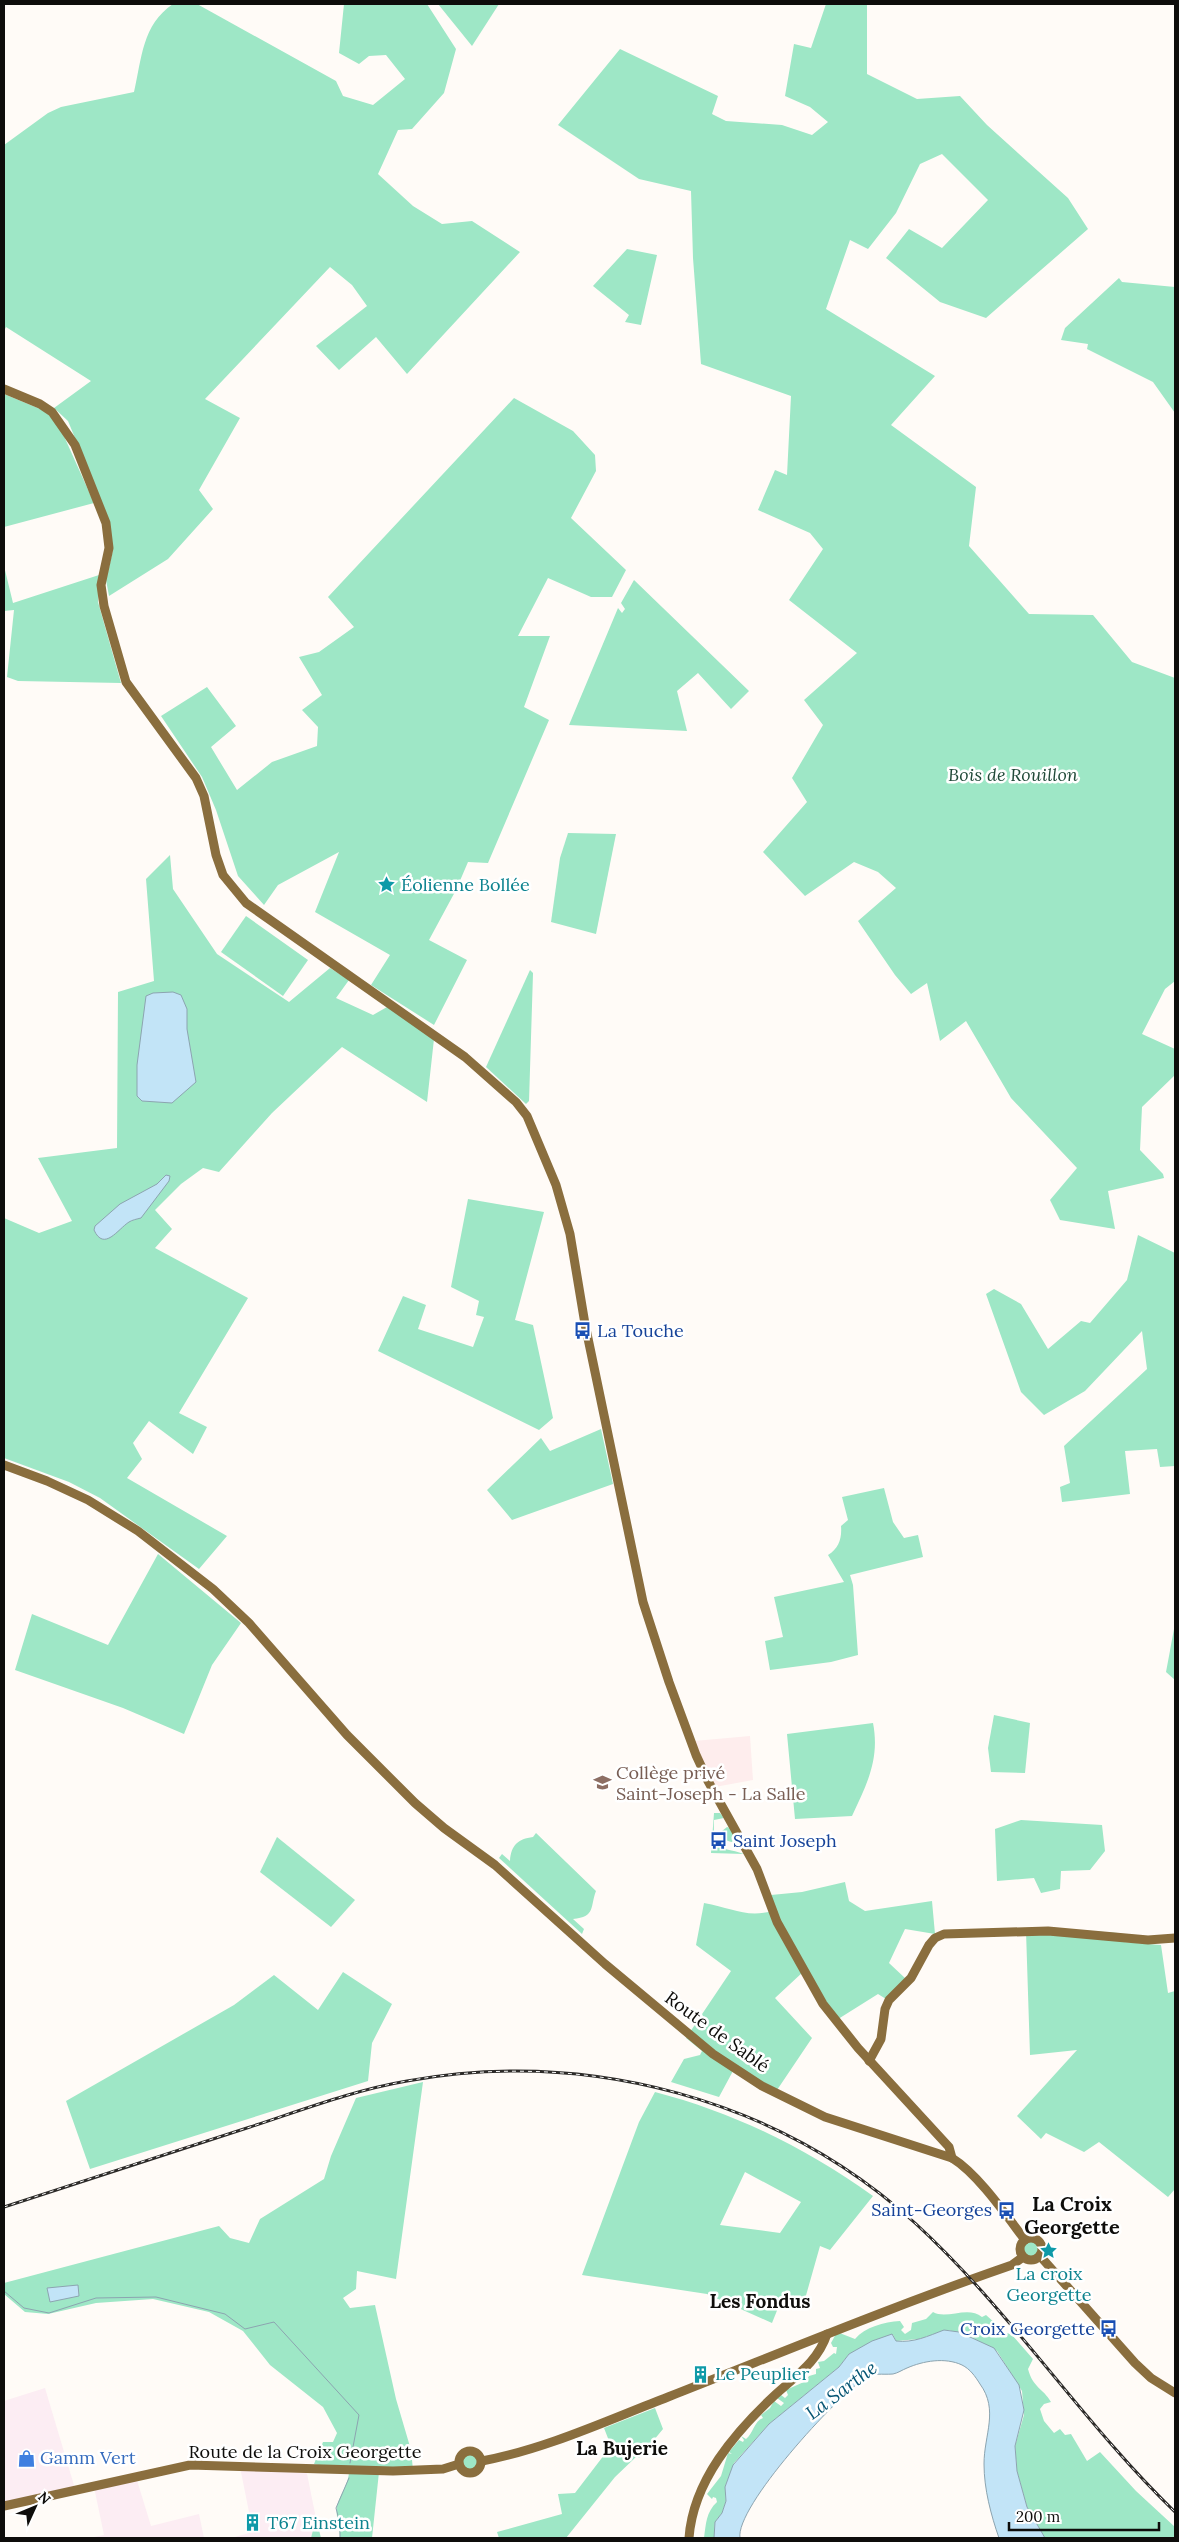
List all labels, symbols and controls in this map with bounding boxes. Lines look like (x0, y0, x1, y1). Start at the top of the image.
park label: Bois de Rouillon (948, 763, 1078, 786)
place label: Éolienne Bollée (401, 873, 530, 896)
place icon: Éolienne Bollée (377, 875, 397, 895)
place label: La Touche (597, 1319, 684, 1342)
bus stop icon: La Touche (573, 1321, 593, 1341)
place label: Collège privé Saint-Joseph - La Salle (616, 1761, 806, 1805)
school or university icon: Collège privé Saint-Joseph - La Salle (592, 1773, 612, 1793)
place label: Saint Joseph (733, 1829, 837, 1852)
bus stop icon: Saint Joseph (709, 1831, 729, 1851)
street label: Route de Sablé (660, 1986, 774, 2077)
district label: La Croix Georgette (1024, 2191, 1120, 2239)
place label: Saint-Georges (871, 2198, 992, 2221)
bus stop icon: Saint-Georges (996, 2200, 1016, 2220)
place icon: La croix Georgette (1039, 2241, 1059, 2261)
place label: La croix Georgette (1007, 2262, 1092, 2306)
district label: Les Fondus (709, 2289, 811, 2313)
place label: Croix Georgette (960, 2317, 1095, 2340)
bus stop icon: Croix Georgette (1099, 2319, 1119, 2339)
water label: La Sarthe (801, 2355, 881, 2425)
place label: Le Peuplier (715, 2362, 810, 2385)
building icon: Le Peuplier (691, 2364, 711, 2384)
district label: La Bujerie (576, 2436, 668, 2460)
street label: Route de la Croix Georgette (188, 2440, 422, 2463)
place label: Gamm Vert (40, 2446, 136, 2469)
shop icon: Gamm Vert (16, 2448, 36, 2468)
north arrow (10, 2482, 60, 2532)
text: N (34, 2488, 55, 2508)
scale bar (1009, 2500, 1159, 2532)
text: 200 m (1016, 2507, 1060, 2526)
place label: T67 Einstein (267, 2511, 370, 2534)
building icon: T67 Einstein (243, 2513, 263, 2533)

